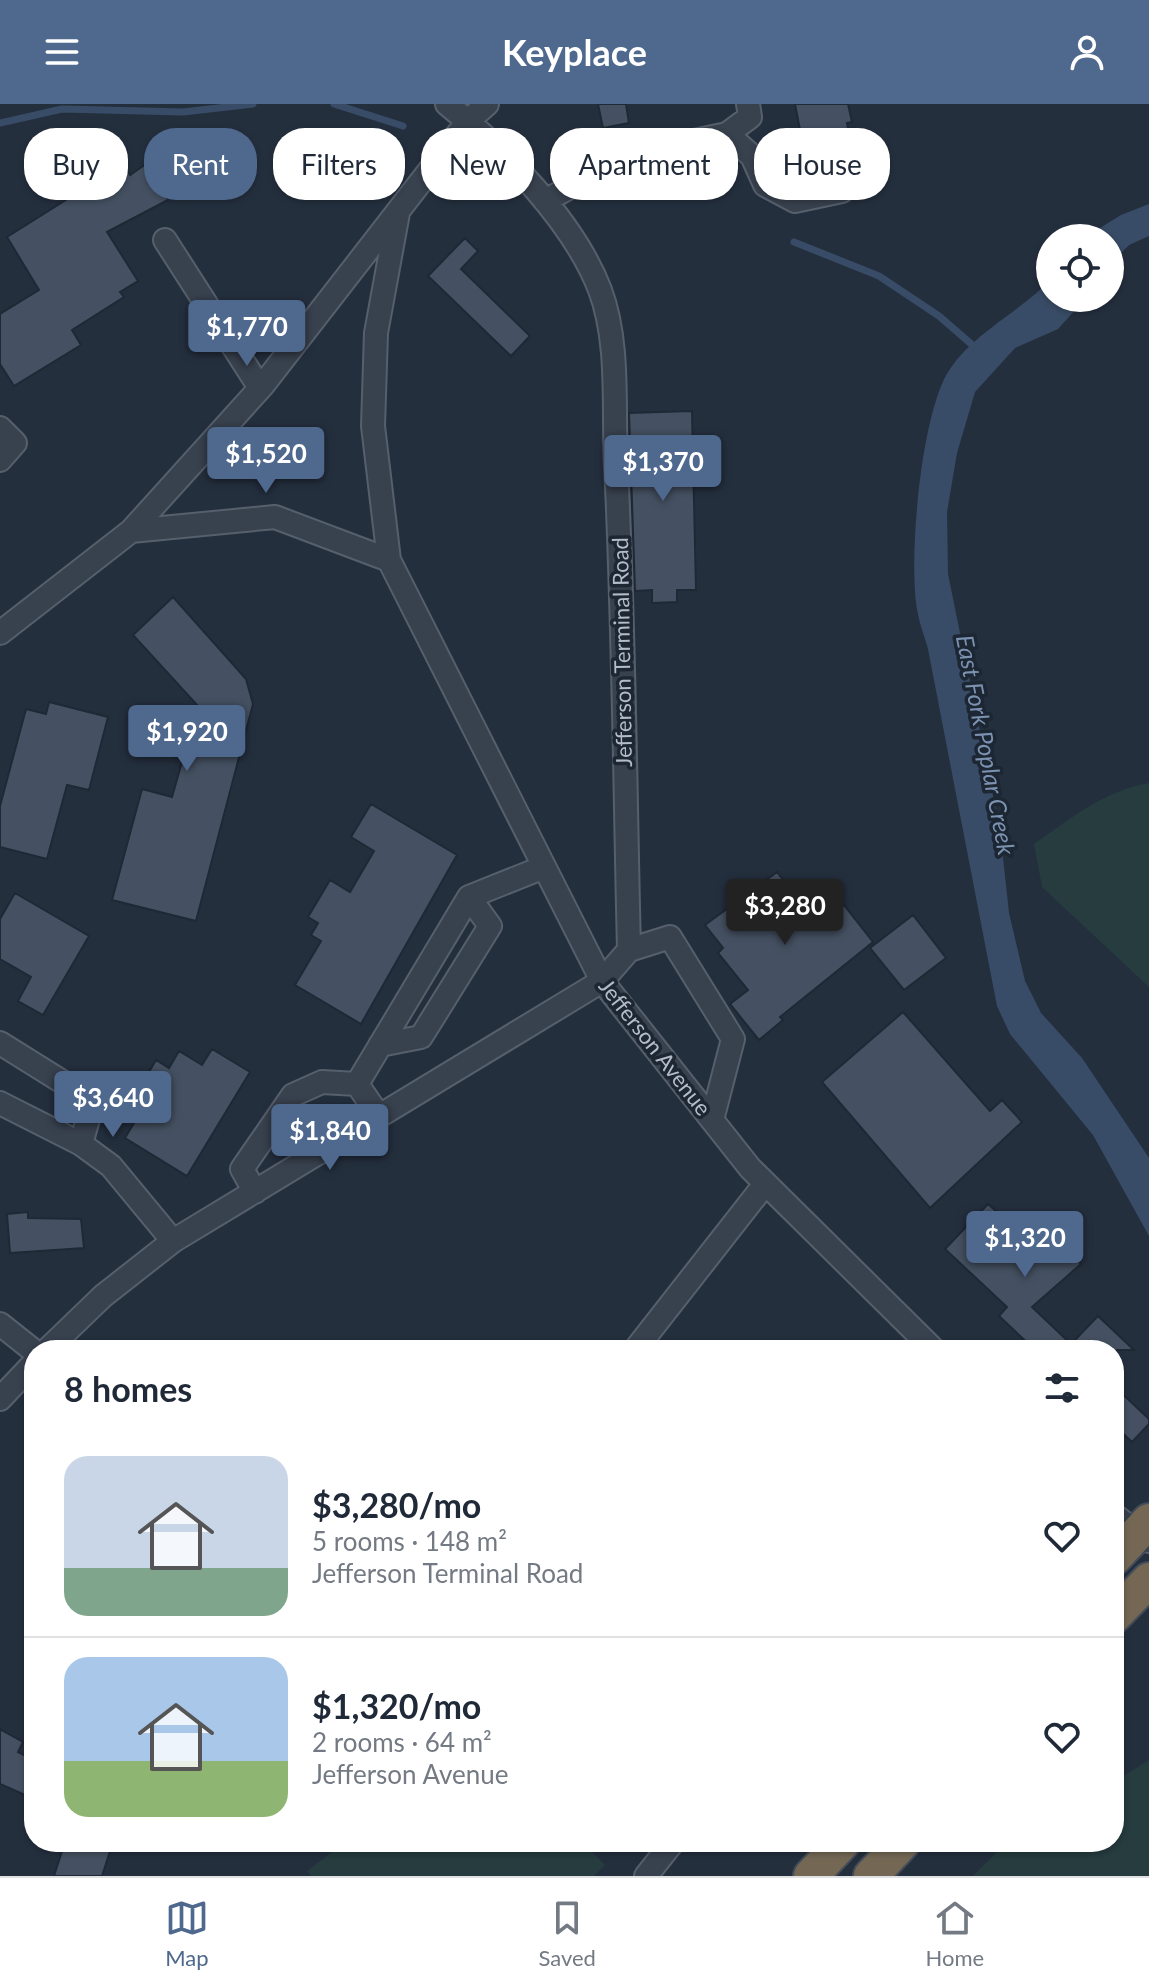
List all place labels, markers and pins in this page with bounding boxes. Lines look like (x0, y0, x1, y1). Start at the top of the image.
pin: $1,770 (182, 300, 312, 368)
pin: $1,520 (201, 427, 331, 495)
pin: $1,370 (598, 435, 728, 503)
pin: $1,920 (122, 705, 252, 773)
pin: $3,280 (720, 879, 850, 947)
pin: $3,640 (48, 1071, 178, 1139)
pin: $1,840 (265, 1104, 395, 1172)
pin: $1,320 (960, 1211, 1090, 1279)

